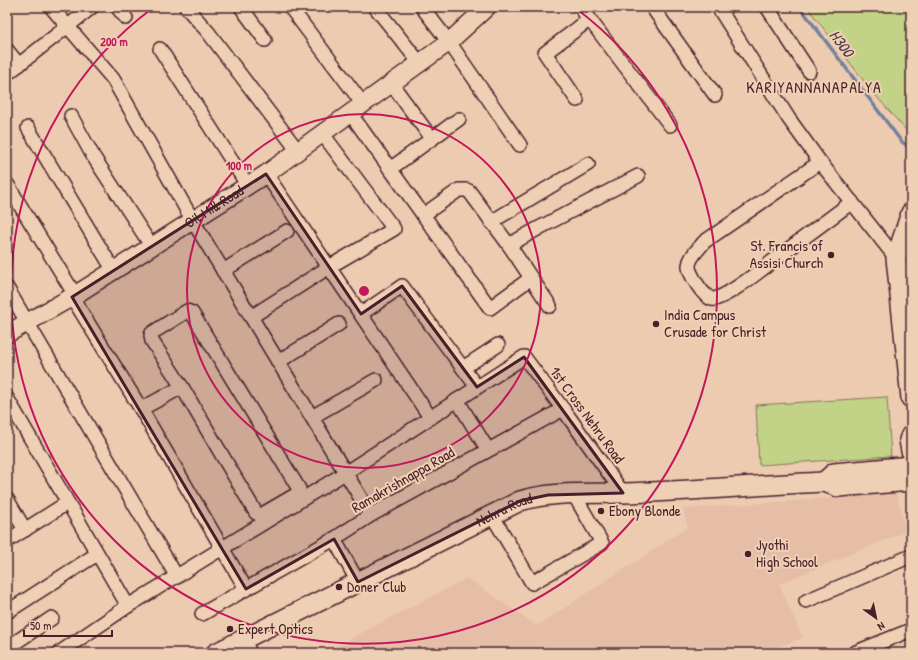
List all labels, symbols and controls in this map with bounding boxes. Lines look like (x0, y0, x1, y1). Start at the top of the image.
water label: H300 (824, 25, 861, 63)
text: 200 m (100, 33, 128, 50)
district label: KARIYANNANAPALYA (746, 76, 882, 98)
text: 100 m (226, 157, 252, 174)
street label: Oil Mill Road (180, 180, 247, 233)
place label: St. Francis of Assisi Church (750, 235, 824, 273)
marker: St. Francis of Assisi Church (826, 250, 836, 260)
centre of rings (357, 284, 371, 298)
place label: India Campus Crusade for Christ (664, 304, 767, 342)
marker: India Campus Crusade for Christ (651, 319, 661, 329)
street label: 1st Cross Nehru Road (545, 362, 630, 467)
street label: Ramakrishnappa Road (347, 441, 458, 518)
street label: Nehru Road (472, 487, 534, 531)
place label: Ebony Blonde (609, 500, 681, 521)
marker: Ebony Blonde (596, 506, 606, 516)
place label: Jyothi High School (756, 534, 818, 572)
marker: Jyothi High School (743, 549, 753, 559)
place label: Doner Club (347, 576, 407, 597)
marker: Doner Club (334, 582, 344, 592)
north arrow (856, 598, 896, 638)
scale bar (24, 612, 112, 638)
text: 50 m (30, 617, 51, 634)
place label: Expert Optics (238, 618, 313, 639)
text: N (875, 619, 888, 634)
marker: Expert Optics (225, 624, 235, 634)

